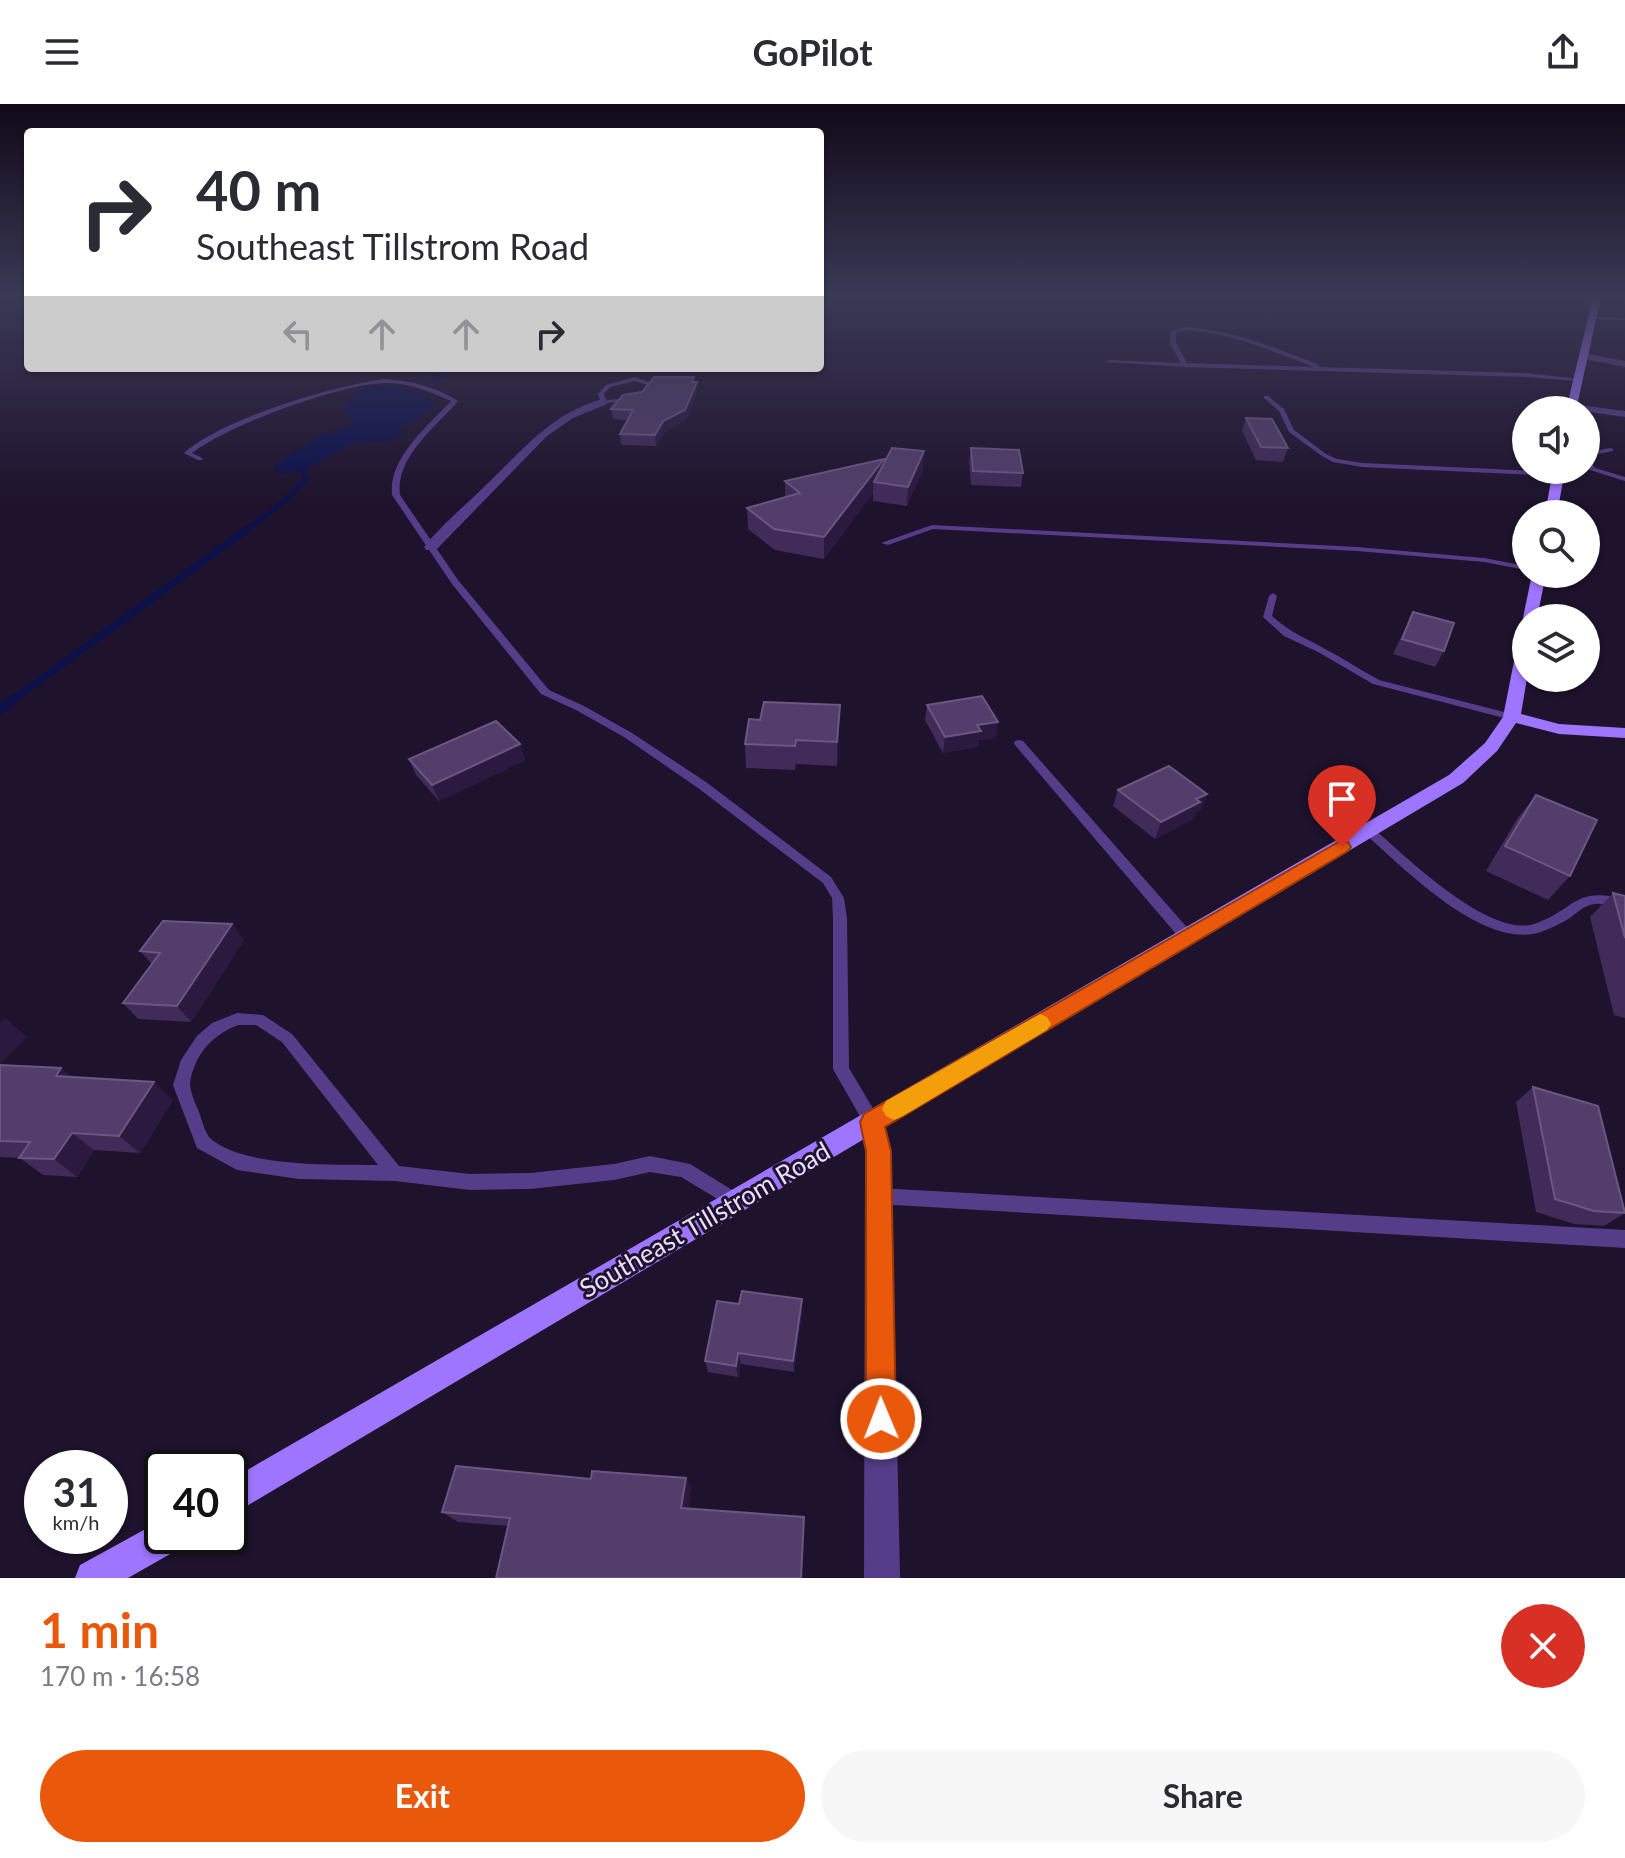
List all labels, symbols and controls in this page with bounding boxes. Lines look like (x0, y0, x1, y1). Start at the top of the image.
icon: menu (40, 30, 84, 74)
text: GoPilot (752, 30, 873, 74)
icon: share (1541, 30, 1585, 74)
text: 40 m (196, 156, 321, 223)
icon: right (64, 160, 168, 264)
text: Southeast Tillstrom Road (196, 224, 589, 268)
icon: left (276, 312, 320, 356)
icon: ahead (360, 312, 404, 356)
icon: ahead (444, 312, 488, 356)
icon: right (528, 312, 572, 356)
map controls (1512, 396, 1600, 692)
button: sound (1512, 396, 1600, 484)
button: search (1512, 500, 1600, 588)
button: layers (1512, 604, 1600, 692)
pin (1308, 765, 1376, 847)
icon: arrive (1320, 777, 1364, 821)
street label: Southeast Tillstrom Road (574, 1134, 835, 1304)
position arrow (839, 1377, 923, 1461)
speed limit sign: 40 (144, 1450, 248, 1554)
text: 31 (53, 1468, 99, 1516)
text: km/h (53, 1510, 99, 1534)
text: 1 min (40, 1601, 159, 1658)
button: close (1501, 1604, 1585, 1688)
text: 170 m · 16:58 (40, 1660, 200, 1692)
button: Exit (40, 1750, 805, 1842)
button: Share (821, 1750, 1585, 1842)

